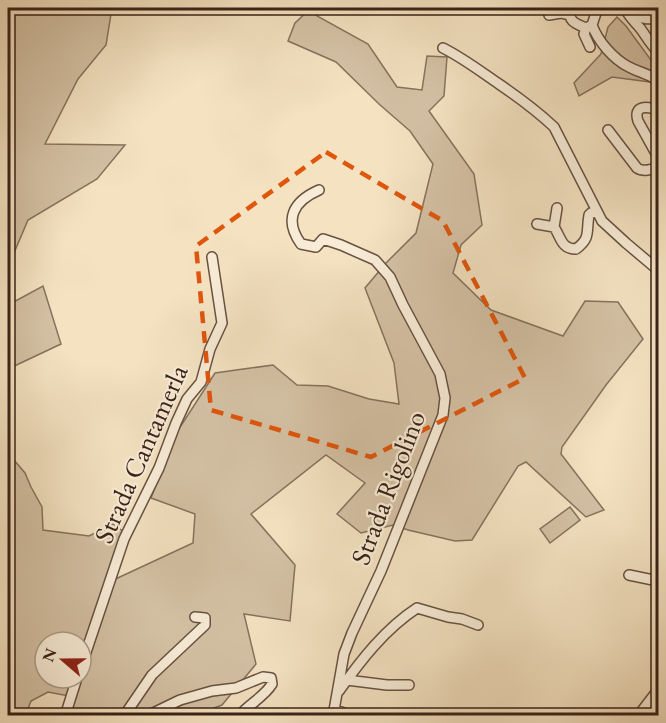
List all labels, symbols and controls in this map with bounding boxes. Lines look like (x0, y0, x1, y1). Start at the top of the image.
street label: Strada Cantamerla (86, 359, 196, 549)
street label: Strada Rigolino (342, 406, 433, 570)
north arrow (33, 630, 93, 690)
text: N (37, 645, 61, 665)

